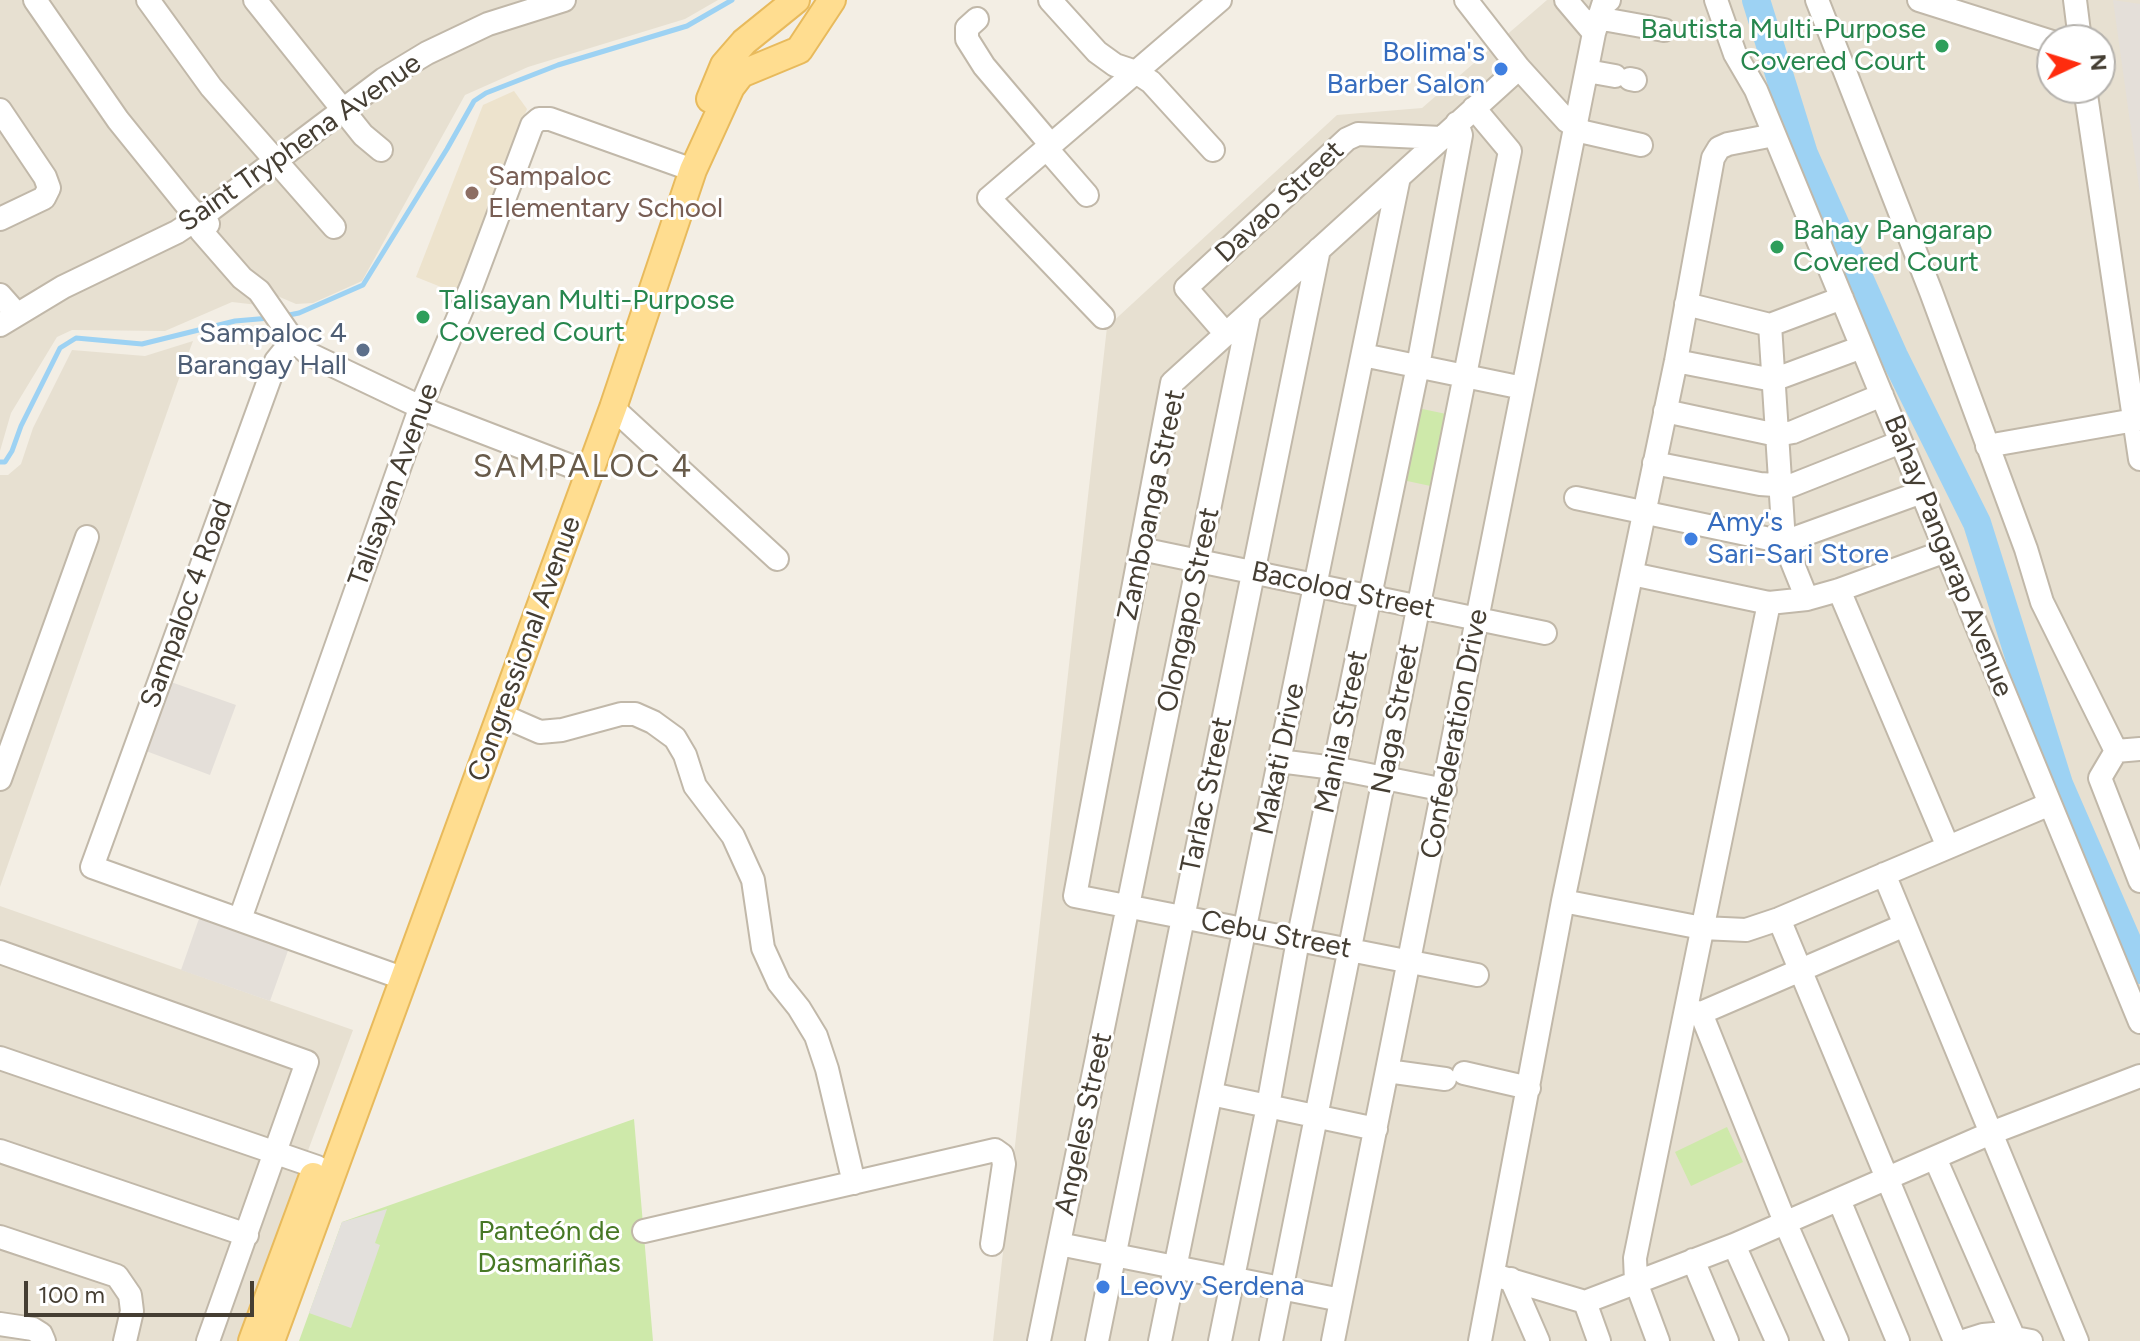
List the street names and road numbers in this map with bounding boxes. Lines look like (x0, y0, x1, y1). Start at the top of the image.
street label: Saint Tryphena Avenue (172, 47, 428, 239)
street label: Davao Street (1209, 134, 1351, 270)
street label: Talisayan Avenue (342, 379, 446, 591)
street label: Zamboanga Street (1111, 387, 1193, 623)
street label: Bahay Pangarap Avenue (1876, 410, 2020, 702)
street label: Sampaloc 4 Road (134, 495, 240, 713)
street label: Olongapo Street (1151, 505, 1227, 715)
street label: Congressional Avenue (461, 512, 589, 786)
street label: Bacolod Street (1248, 555, 1438, 627)
street label: Confederation Drive (1414, 606, 1496, 862)
street label: Naga Street (1365, 641, 1427, 797)
street label: Manila Street (1308, 647, 1376, 817)
street label: Makati Drive (1248, 680, 1312, 838)
street label: Tarlac Street (1174, 714, 1240, 876)
street label: Cebu Street (1198, 904, 1354, 966)
street label: Angeles Street (1048, 1029, 1120, 1219)

